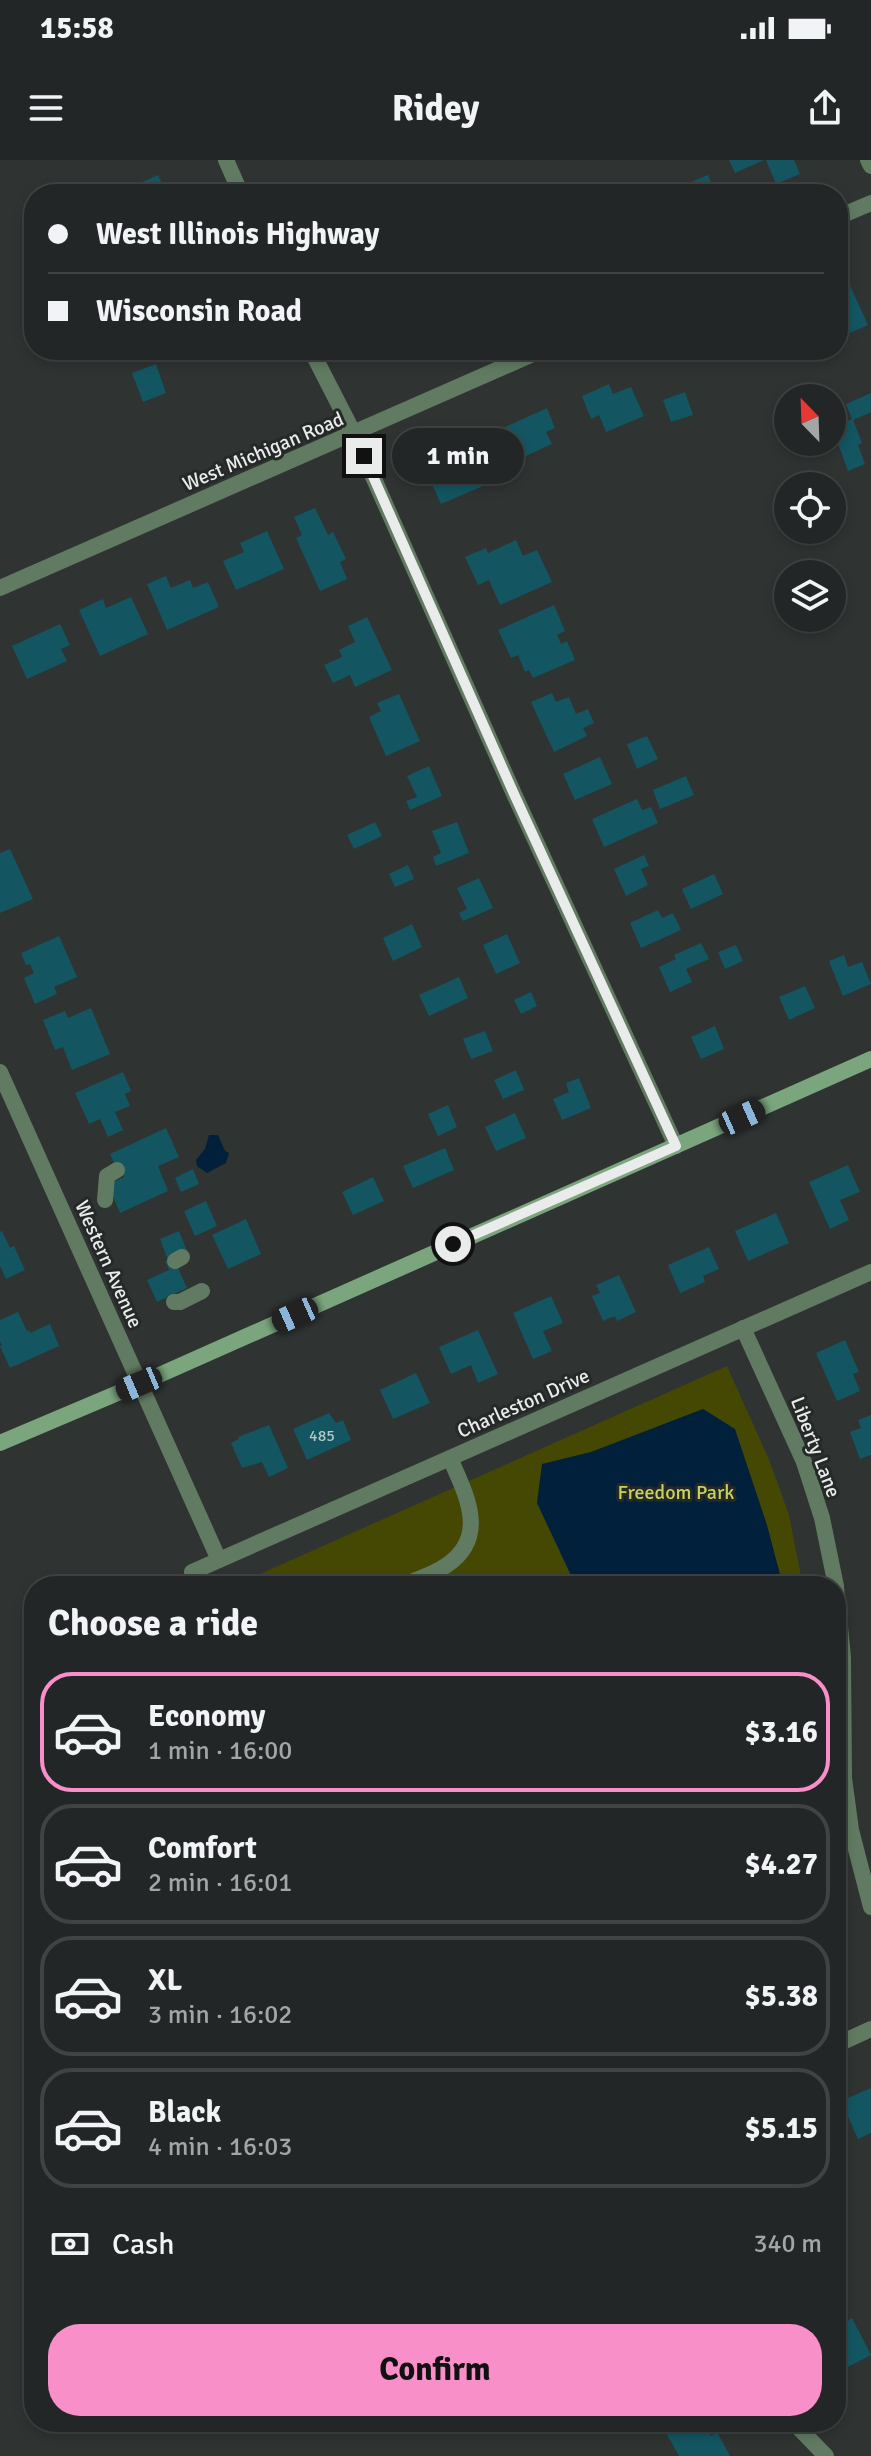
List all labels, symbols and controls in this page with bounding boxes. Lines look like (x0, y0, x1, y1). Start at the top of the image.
text: 15:58 (40, 10, 114, 47)
icon: menu (24, 86, 68, 130)
text: Ridey (392, 86, 479, 131)
icon: share (803, 86, 847, 130)
text: West Illinois Highway (96, 216, 380, 253)
text: Wisconsin Road (96, 293, 302, 330)
north arrow (774, 384, 846, 456)
map controls (774, 384, 846, 632)
street label: West Michigan Road (179, 406, 347, 497)
callout: 1 min (392, 428, 524, 484)
route end (346, 438, 382, 474)
text: 1 min (427, 440, 489, 472)
button: locate (774, 472, 846, 544)
button: layers (774, 560, 846, 632)
car (715, 1096, 769, 1138)
street label: Western Avenue (69, 1197, 148, 1332)
route start (435, 1226, 471, 1262)
car (268, 1294, 322, 1336)
street label: Charleston Drive (453, 1363, 593, 1444)
car (112, 1364, 166, 1404)
street label: Liberty Lane (785, 1393, 846, 1501)
house number: 485 (309, 1426, 335, 1446)
park label: Freedom Park (618, 1480, 734, 1505)
text: Choose a ride (48, 1601, 258, 1646)
icon: car (52, 1696, 124, 1768)
text: Economy (148, 1698, 265, 1735)
text: $3.16 (745, 1714, 818, 1751)
text: 1 min · 16:00 (148, 1735, 292, 1767)
icon: car (52, 1828, 124, 1900)
text: Comfort (148, 1830, 257, 1867)
text: $4.27 (745, 1846, 818, 1883)
text: 2 min · 16:01 (148, 1867, 292, 1899)
icon: car (52, 1960, 124, 2032)
text: XL (148, 1962, 182, 1999)
text: $5.38 (745, 1978, 818, 2015)
text: 3 min · 16:02 (148, 1999, 292, 2031)
icon: car (52, 2092, 124, 2164)
text: Black (148, 2094, 221, 2131)
text: $5.15 (745, 2110, 818, 2147)
text: 4 min · 16:03 (148, 2131, 292, 2163)
icon: cash (48, 2222, 92, 2266)
text: Cash (112, 2226, 175, 2263)
text: 340 m (753, 2228, 822, 2260)
button: Confirm (48, 2324, 822, 2416)

